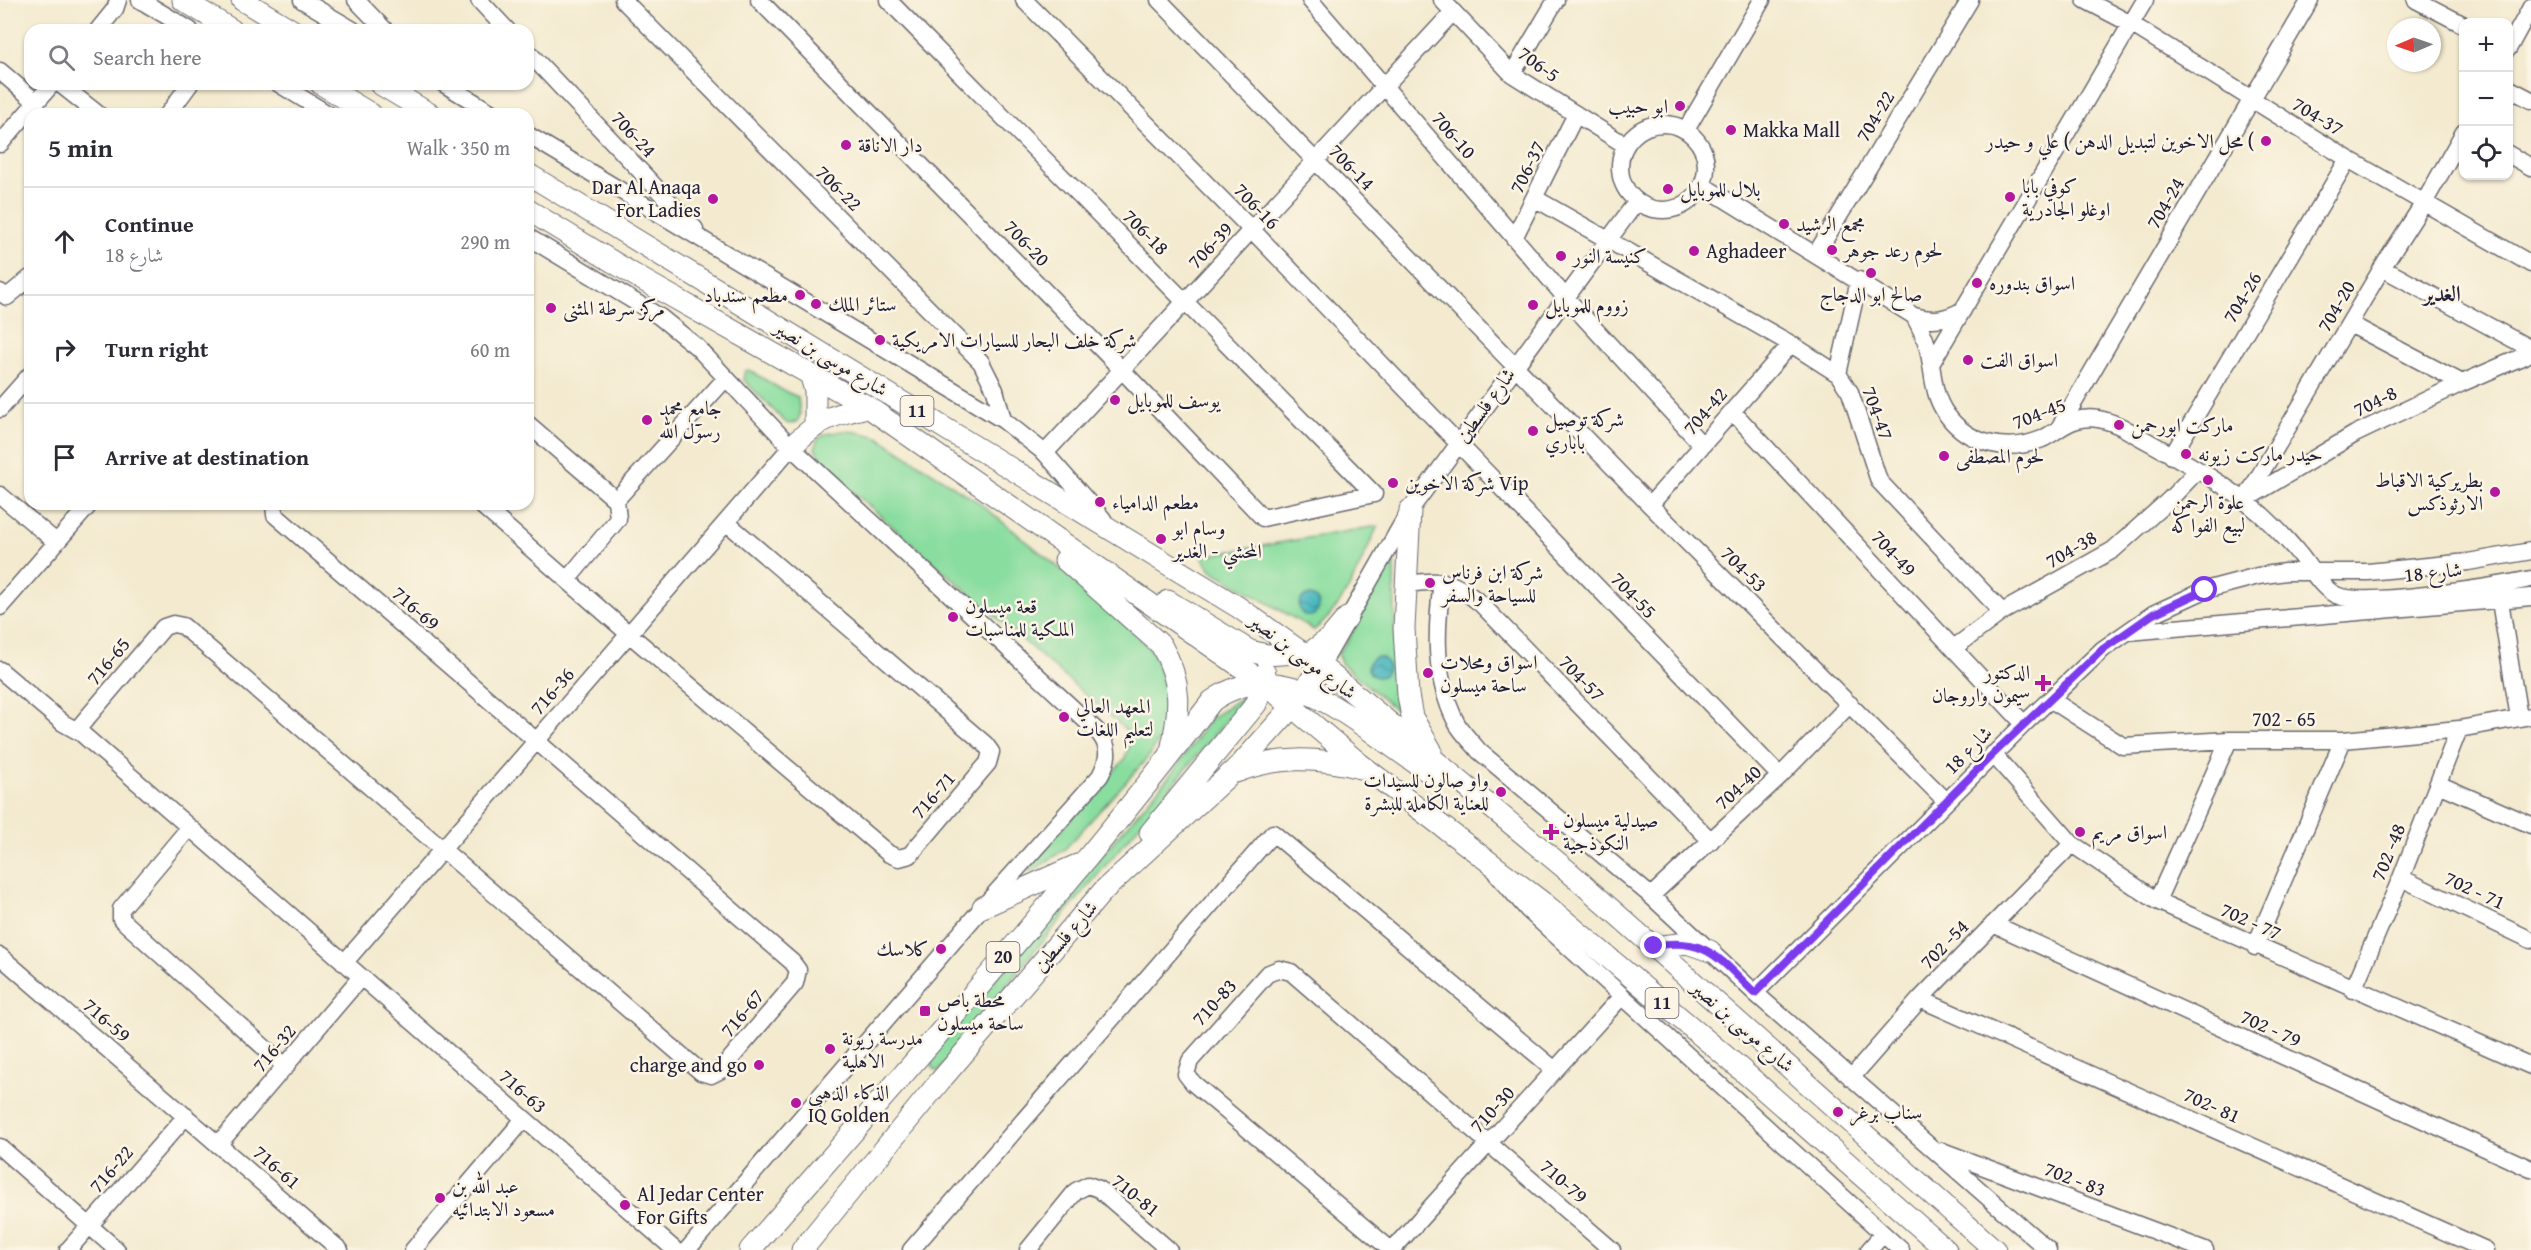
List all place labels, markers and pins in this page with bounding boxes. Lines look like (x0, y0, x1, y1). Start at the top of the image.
place label: ابو حبيب (1608, 91, 1668, 120)
marker: ابو حبيب (1673, 99, 1687, 113)
place label: Makka Mall (1743, 115, 1840, 144)
marker: Makka Mall (1724, 123, 1738, 137)
place label: محل الاخوين لتبديل الدهن ) علي و حيدر ( (1984, 126, 2255, 161)
place label: دار الاناقة (858, 130, 923, 159)
marker: محل الاخوين لتبديل الدهن ) علي و حيدر ( (2259, 134, 2273, 148)
marker: دار الاناقة (839, 138, 853, 152)
place label: كوفي بابا اوغلو الجادرية (2022, 171, 2110, 223)
place label: Dar Al Anaqa For Ladies (592, 172, 702, 224)
place label: بلال للموبايل (1680, 174, 1760, 204)
marker: بلال للموبايل (1661, 182, 1675, 196)
marker: كوفي بابا اوغلو الجادرية (2003, 190, 2017, 204)
marker: Dar Al Anaqa For Ladies (706, 192, 720, 206)
place label: مجمع الرشيد (1796, 209, 1865, 242)
marker: مجمع الرشيد (1777, 217, 1791, 231)
place label: لحوم رعد جوهر (1842, 235, 1942, 268)
place label: Aghadeer (1706, 236, 1786, 265)
place label: كنيسة النور (1571, 241, 1647, 270)
marker: لحوم رعد جوهر (1825, 243, 1839, 257)
marker: Aghadeer (1687, 244, 1701, 258)
marker: كنيسة النور (1554, 249, 1568, 263)
marker: صالح ابو الدجاج (1864, 266, 1878, 280)
place label: اسواق بندوره (1989, 268, 2075, 297)
marker: اسواق بندوره (1970, 276, 1984, 290)
place label: صالح ابو الدجاج (1819, 279, 1923, 312)
place label: مطعم سندباد (704, 280, 788, 314)
marker: مطعم سندباد (793, 288, 807, 302)
place label: ستائر الملك (828, 289, 897, 318)
place label: زووم للموبايل (1545, 290, 1629, 323)
place label: مركز سرطة المثنى (563, 293, 665, 323)
marker: ستائر الملك (809, 297, 823, 311)
marker: زووم للموبايل (1526, 298, 1540, 312)
marker: مركز سرطة المثنى (544, 301, 558, 315)
place label: شركة خلف البحار للسيارات الامريكية (892, 325, 1137, 354)
marker: شركة خلف البحار للسيارات الامريكية (873, 333, 887, 347)
place label: اسواق الفت (1980, 345, 2058, 374)
marker: اسواق الفت (1961, 353, 1975, 367)
place label: يوسف للموبايل (1127, 385, 1221, 415)
place label: جامع محمد رسول الله (659, 393, 722, 445)
marker: يوسف للموبايل (1108, 393, 1122, 407)
place label: شركة توصيل باباري (1545, 404, 1624, 458)
place label: ماركت ابورحمن (2131, 410, 2234, 439)
marker: جامع محمد رسول الله (640, 413, 654, 427)
marker: ماركت ابورحمن (2112, 418, 2126, 432)
marker: شركة توصيل باباري (1526, 424, 1540, 438)
place label: حيدر ماركت زيونه (2198, 439, 2323, 468)
place label: لحوم المصطفى (1956, 441, 2044, 474)
marker: حيدر ماركت زيونه (2179, 447, 2193, 461)
marker: لحوم المصطفى (1937, 449, 1951, 463)
place label: بطريركية الاقباط الارثوذكس (2375, 465, 2483, 517)
place label: شركة الاخوين Vip (1405, 468, 1529, 497)
marker: علوة الرحمن لبيع الفواكه (2201, 473, 2215, 487)
marker: شركة الاخوين Vip (1386, 476, 1400, 490)
marker: بطريركية الاقباط الارثوذكس (2488, 485, 2502, 499)
place label: مطعم الدامياء (1112, 487, 1199, 521)
place label: علوة الرحمن لبيع الفواكه (2171, 487, 2245, 543)
marker: مطعم الدامياء (1093, 495, 1107, 509)
place label: وسام ابو المحشي - الغدير (1171, 513, 1262, 570)
marker: وسام ابو المحشي - الغدير (1154, 532, 1168, 546)
place label: شركة ابن فرناس للسياحة والسفر (1440, 557, 1543, 609)
marker: شركة ابن فرناس للسياحة والسفر (1423, 576, 1437, 590)
place label: قعة ميسلون الملكية للمناسبات (965, 591, 1074, 643)
marker: قعة ميسلون الملكية للمناسبات (946, 610, 960, 624)
place label: اسواق ومحلات ساحة ميسلون (1440, 647, 1538, 699)
place label: الدكتور سيمون واروجان (1932, 657, 2030, 709)
marker: اسواق ومحلات ساحة ميسلون (1421, 666, 1435, 680)
marker: الدكتور سيمون واروجان (2034, 674, 2052, 692)
place label: المعهد العالي لتعليم اللغات (1076, 691, 1154, 749)
marker: المعهد العالي لتعليم اللغات (1057, 710, 1071, 724)
place label: واو صالون للسيدات للعناية الكاملة للبشرة (1363, 765, 1489, 817)
marker: واو صالون للسيدات للعناية الكاملة للبشرة (1494, 785, 1508, 799)
place label: صيدلية ميسلون النكوذجية (1563, 805, 1659, 857)
place label: اسواق مريم (2092, 817, 2167, 850)
marker: صيدلية ميسلون النكوذجية (1544, 825, 1558, 839)
marker: اسواق مريم (2073, 825, 2087, 839)
place label: كلاسك (876, 934, 929, 963)
marker: كلاسك (934, 942, 948, 956)
place label: محطة باص ساحة ميسلون (937, 985, 1024, 1037)
marker: محطة باص ساحة ميسلون (918, 1004, 932, 1018)
place label: مدرسة زيونة الاهلية (842, 1023, 923, 1075)
marker: مدرسة زيونة الاهلية (823, 1042, 837, 1056)
place label: charge and go (630, 1050, 747, 1079)
marker: charge and go (752, 1058, 766, 1072)
place label: الذكاء الذهبي IQ Golden (808, 1077, 890, 1129)
marker: الذكاء الذهبي IQ Golden (789, 1096, 803, 1110)
place label: سناب برغر (1850, 1097, 1922, 1126)
marker: سناب برغر (1831, 1105, 1845, 1119)
place label: عبد الله بن مسعود الابتدائيه (452, 1171, 555, 1223)
place label: Al Jedar Center For Gifts (637, 1179, 764, 1231)
marker: عبد الله بن مسعود الابتدائيه (433, 1191, 447, 1205)
marker: Al Jedar Center For Gifts (618, 1198, 632, 1212)

